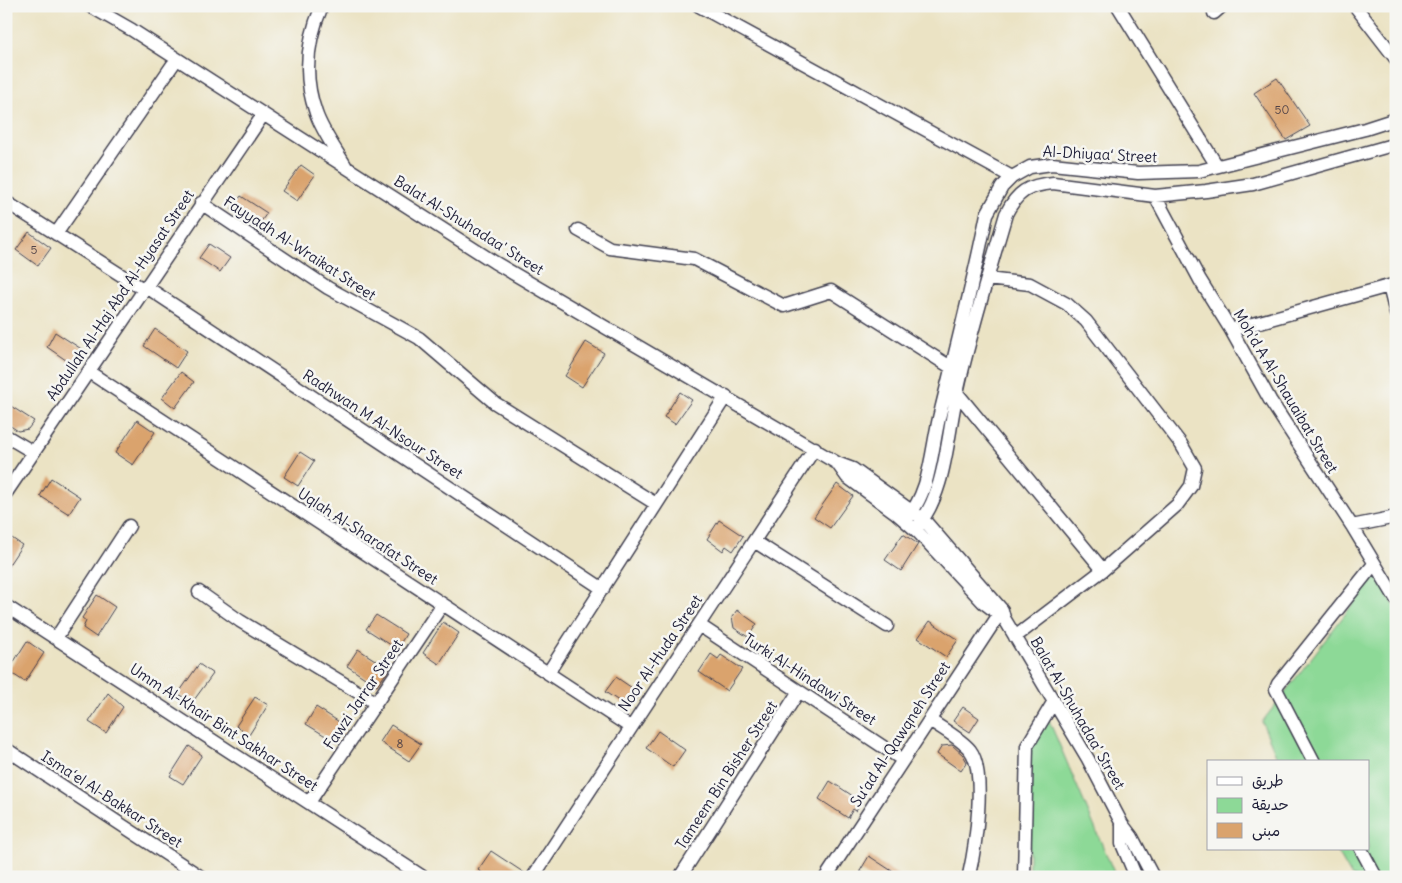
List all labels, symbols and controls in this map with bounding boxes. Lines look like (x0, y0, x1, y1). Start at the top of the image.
house number: 50 (1275, 102, 1290, 117)
street label: Al-Dhiyaa‘ Street (1042, 142, 1158, 166)
street label: Balat Al-Shuhadaa' Street (391, 171, 547, 279)
street label: Abdullah Al-Haj Abd Al-Hyasat Street (42, 186, 198, 404)
street label: Fayyadh Al-Wraikat Street (220, 192, 380, 304)
house number: 5 (31, 242, 38, 257)
street label: Moh'd A Al-Shauaibat Street (1230, 306, 1342, 476)
street label: Radhwan M Al-Nsour Street (299, 365, 467, 483)
street label: Uqlah Al-Sharafat Street (294, 483, 442, 589)
street label: Noor Al-Huda Street (614, 591, 706, 715)
street label: Turki Al-Hindawi Street (740, 629, 880, 729)
street label: Balat Al-Shuhadaa' Street (1026, 633, 1130, 793)
street label: Fawzi Jarrar Street (319, 635, 407, 753)
street label: Su‘ad Al-Qawqneh Street (846, 658, 954, 810)
street label: Umm Al-Khair Bint Sakhar Street (126, 659, 322, 795)
street label: Tameem Bin Bisher Street (671, 697, 781, 853)
house number: 8 (397, 736, 404, 751)
street label: Isma‘el Al-Bakkar Street (38, 746, 186, 852)
legend (1207, 760, 1370, 850)
text: طريق (1252, 771, 1284, 790)
text: حديقة (1252, 795, 1289, 814)
text: مبنى (1252, 821, 1280, 841)

